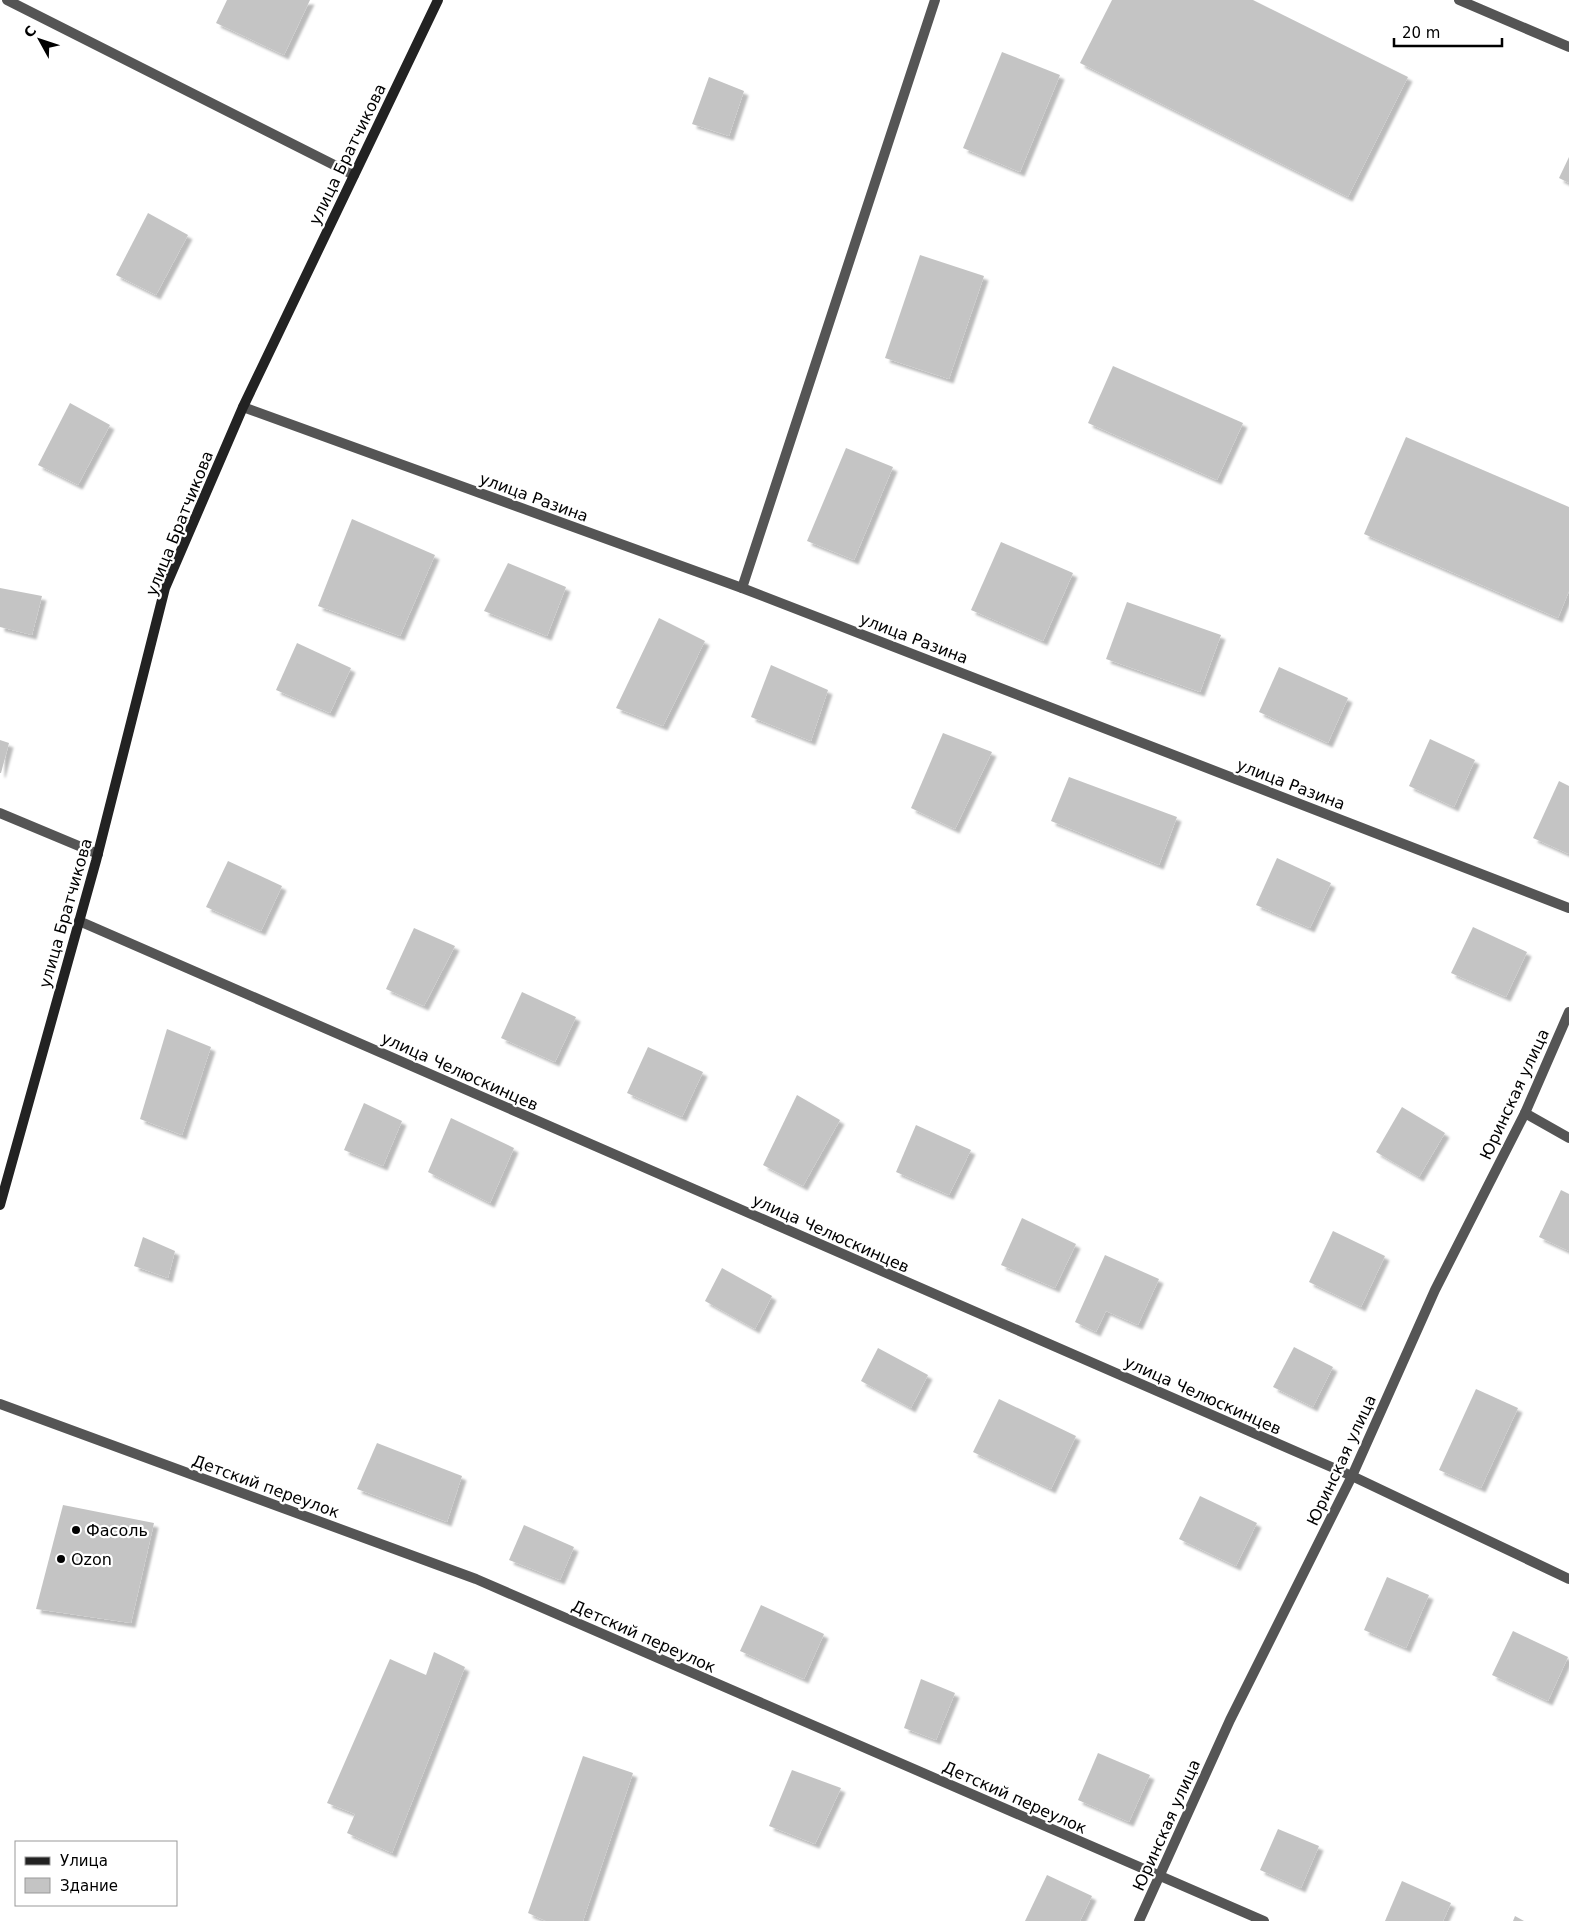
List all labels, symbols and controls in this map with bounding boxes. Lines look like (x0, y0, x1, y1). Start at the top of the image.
north arrow (15, 15, 65, 65)
scale bar (1394, 15, 1502, 47)
text: С (21, 23, 39, 41)
text: 20 m (1402, 24, 1440, 42)
street label: улица Братчикова (305, 81, 390, 228)
street label: улица Братчикова (142, 448, 217, 598)
street label: улица Разина (477, 469, 591, 526)
street label: улица Разина (857, 609, 971, 668)
street label: улица Разина (1234, 755, 1348, 814)
street label: улица Братчикова (35, 836, 96, 990)
street label: Юринская улица (1476, 1026, 1553, 1163)
street label: улица Челюскинцев (378, 1028, 541, 1115)
street label: улица Челюскинцев (749, 1190, 912, 1277)
street label: улица Челюскинцев (1121, 1352, 1284, 1439)
street label: Юринская улица (1303, 1392, 1380, 1529)
street label: Детский переулок (190, 1451, 342, 1522)
place label: Фасоль (86, 1521, 148, 1540)
marker: Фасоль (70, 1524, 82, 1536)
place label: Ozon (71, 1550, 112, 1569)
marker: Ozon (55, 1553, 67, 1565)
street label: Детский переулок (569, 1596, 719, 1677)
street label: Юринская улица (1129, 1756, 1204, 1894)
street label: Детский переулок (940, 1757, 1090, 1838)
legend (15, 1841, 178, 1906)
text: Улица (60, 1852, 108, 1870)
text: Здание (60, 1877, 118, 1895)

